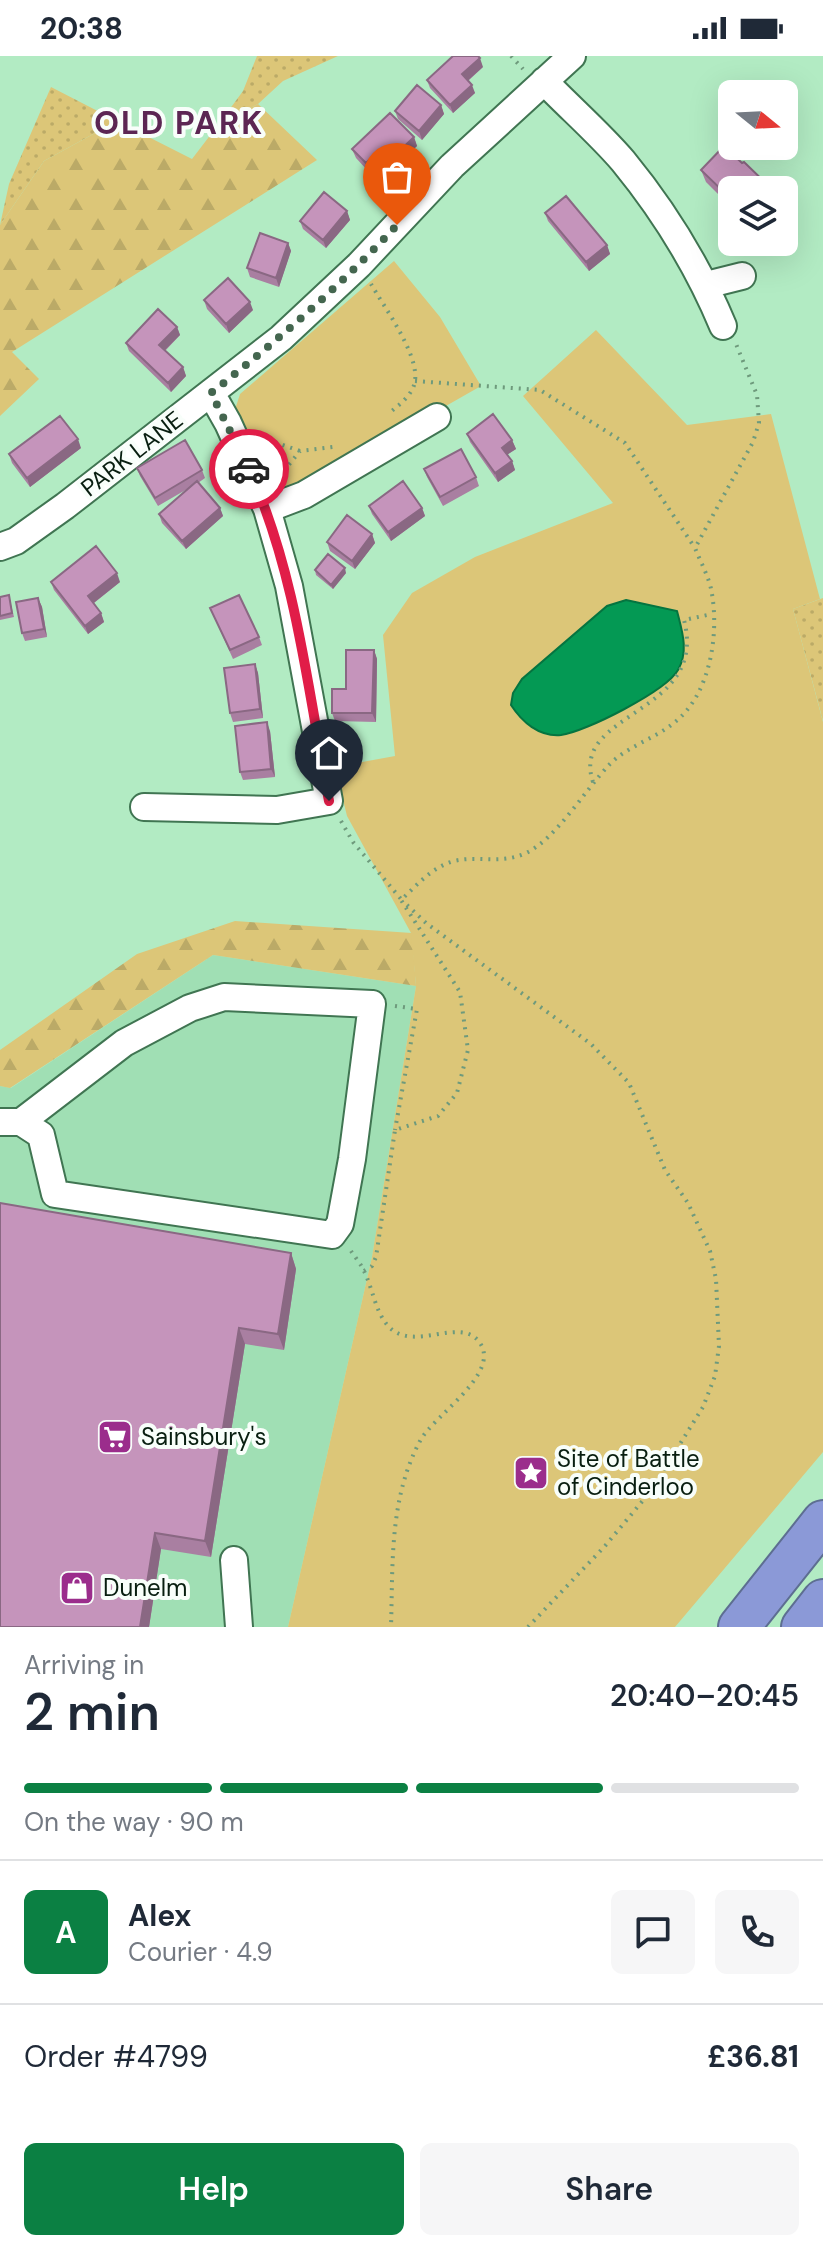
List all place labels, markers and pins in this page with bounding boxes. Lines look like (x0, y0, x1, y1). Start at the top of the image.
pin (363, 143, 431, 225)
pin (295, 719, 363, 801)
supermarket icon: Sainsbury's (96, 1418, 134, 1456)
place label: Sainsbury's (141, 1421, 266, 1452)
place label: Site of Battle of Cinderloo (557, 1443, 700, 1502)
place icon: Site of Battle of Cinderloo (512, 1454, 550, 1492)
shop icon: Dunelm (58, 1569, 96, 1607)
place label: Dunelm (103, 1572, 187, 1603)

